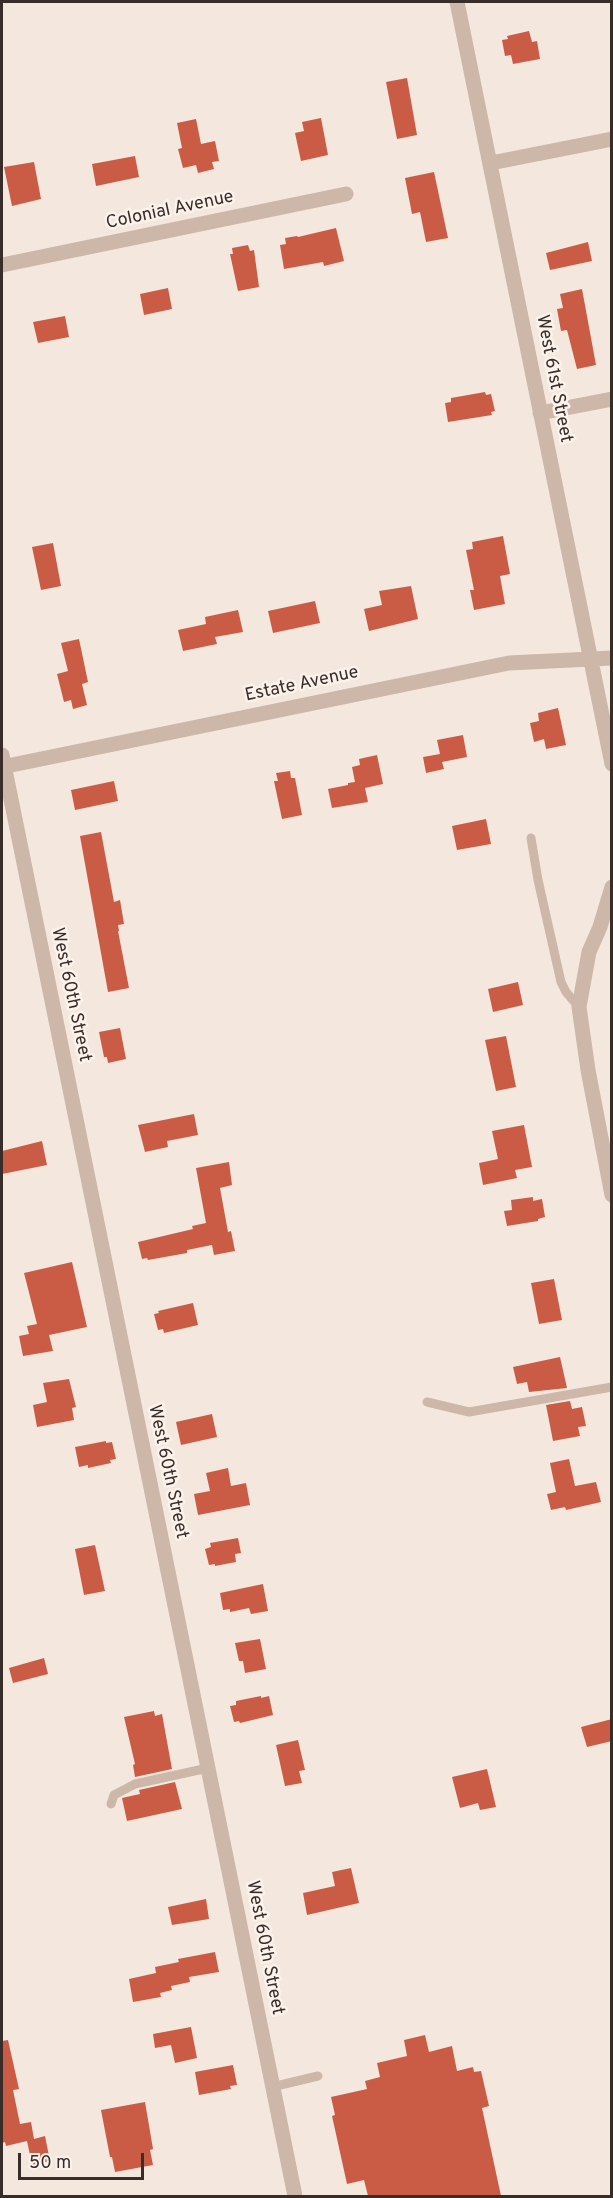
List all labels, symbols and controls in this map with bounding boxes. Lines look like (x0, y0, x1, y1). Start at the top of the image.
street label: Colonial Avenue (104, 187, 236, 235)
street label: West 61st Street (530, 313, 576, 445)
street label: Estate Avenue (243, 662, 361, 708)
street label: West 60th Street (45, 926, 95, 1064)
street label: West 60th Street (142, 1403, 192, 1541)
street label: West 60th Street (240, 1879, 288, 2017)
scale bar (21, 2141, 147, 2179)
text: 50 m (29, 2152, 71, 2175)

